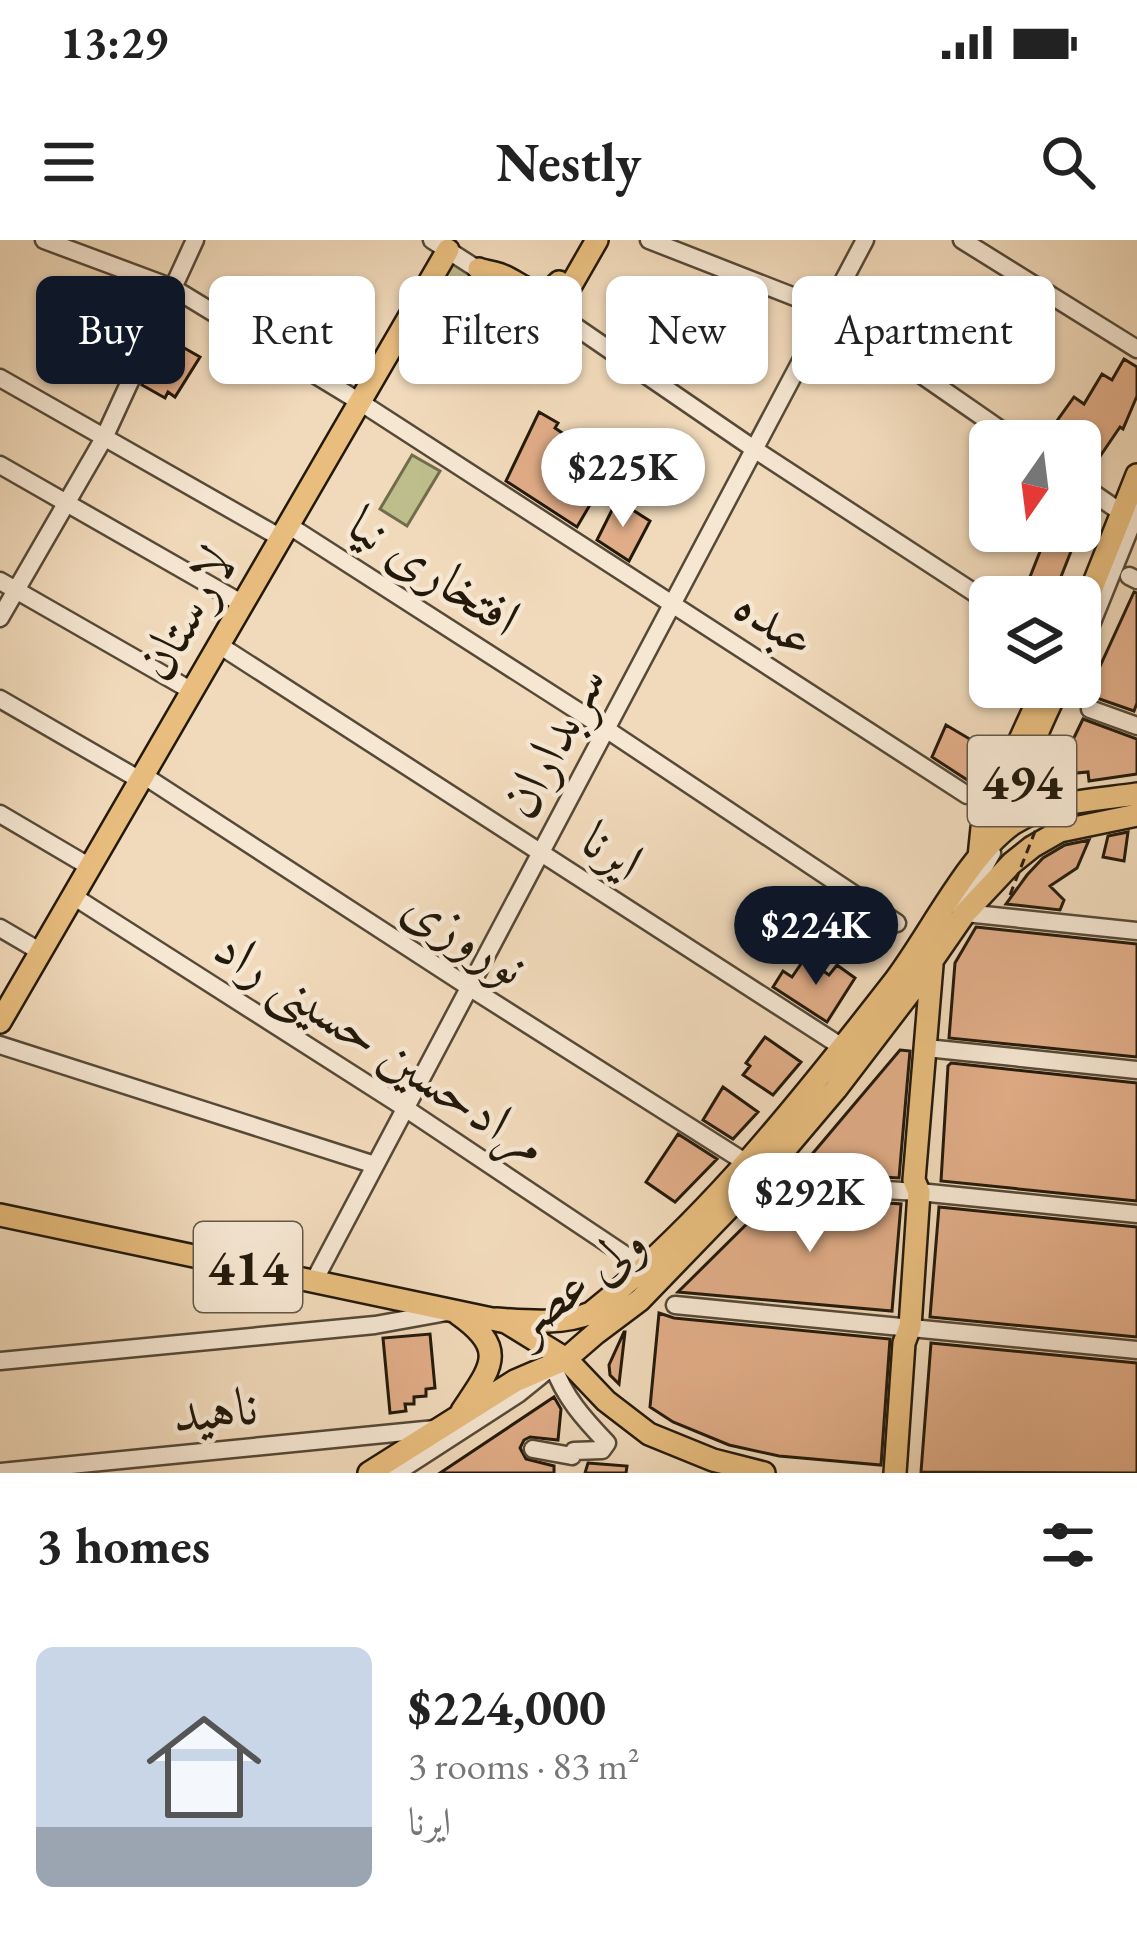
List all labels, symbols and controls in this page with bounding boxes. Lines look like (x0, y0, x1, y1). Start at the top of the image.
text: 13:29 (60, 13, 168, 71)
text: Nestly (496, 127, 641, 197)
icon: menu (36, 129, 102, 195)
icon: search (1035, 129, 1101, 195)
chip: Buy (36, 276, 185, 384)
chip: Rent (209, 276, 375, 384)
chip: Filters (399, 276, 582, 384)
chip: New (606, 276, 768, 384)
chip: Apartment (792, 276, 1055, 384)
north arrow (969, 420, 1101, 552)
map controls (969, 420, 1101, 708)
pin: $225K (539, 428, 707, 530)
text: $225K (568, 441, 678, 492)
street label: افتخاری نیا (335, 488, 535, 652)
street label: لارستان (119, 533, 251, 693)
street label: عبده (722, 569, 830, 673)
button: layers (969, 576, 1101, 708)
street label: سربداران (483, 652, 622, 830)
road number: 494 (968, 736, 1076, 826)
street label: ايرنا (569, 804, 657, 896)
street label: نوروزی (390, 869, 542, 1001)
pin: $224K (732, 886, 900, 988)
text: $224K (761, 899, 871, 950)
street label: مرادحسین حسینی راد (199, 911, 563, 1183)
pin: $292K (726, 1153, 894, 1255)
text: $292K (755, 1166, 865, 1217)
street label: ولی عصر (490, 1206, 660, 1358)
road number: 414 (194, 1222, 302, 1312)
street label: ناهید (169, 1370, 261, 1448)
text: 3 homes (36, 1512, 210, 1578)
icon: filters (1035, 1512, 1101, 1578)
text: $224,000 (408, 1674, 606, 1740)
icon: home (132, 1695, 276, 1839)
text: 3 rooms · 83 m² (408, 1740, 640, 1791)
text: ايرنا (408, 1796, 451, 1847)

